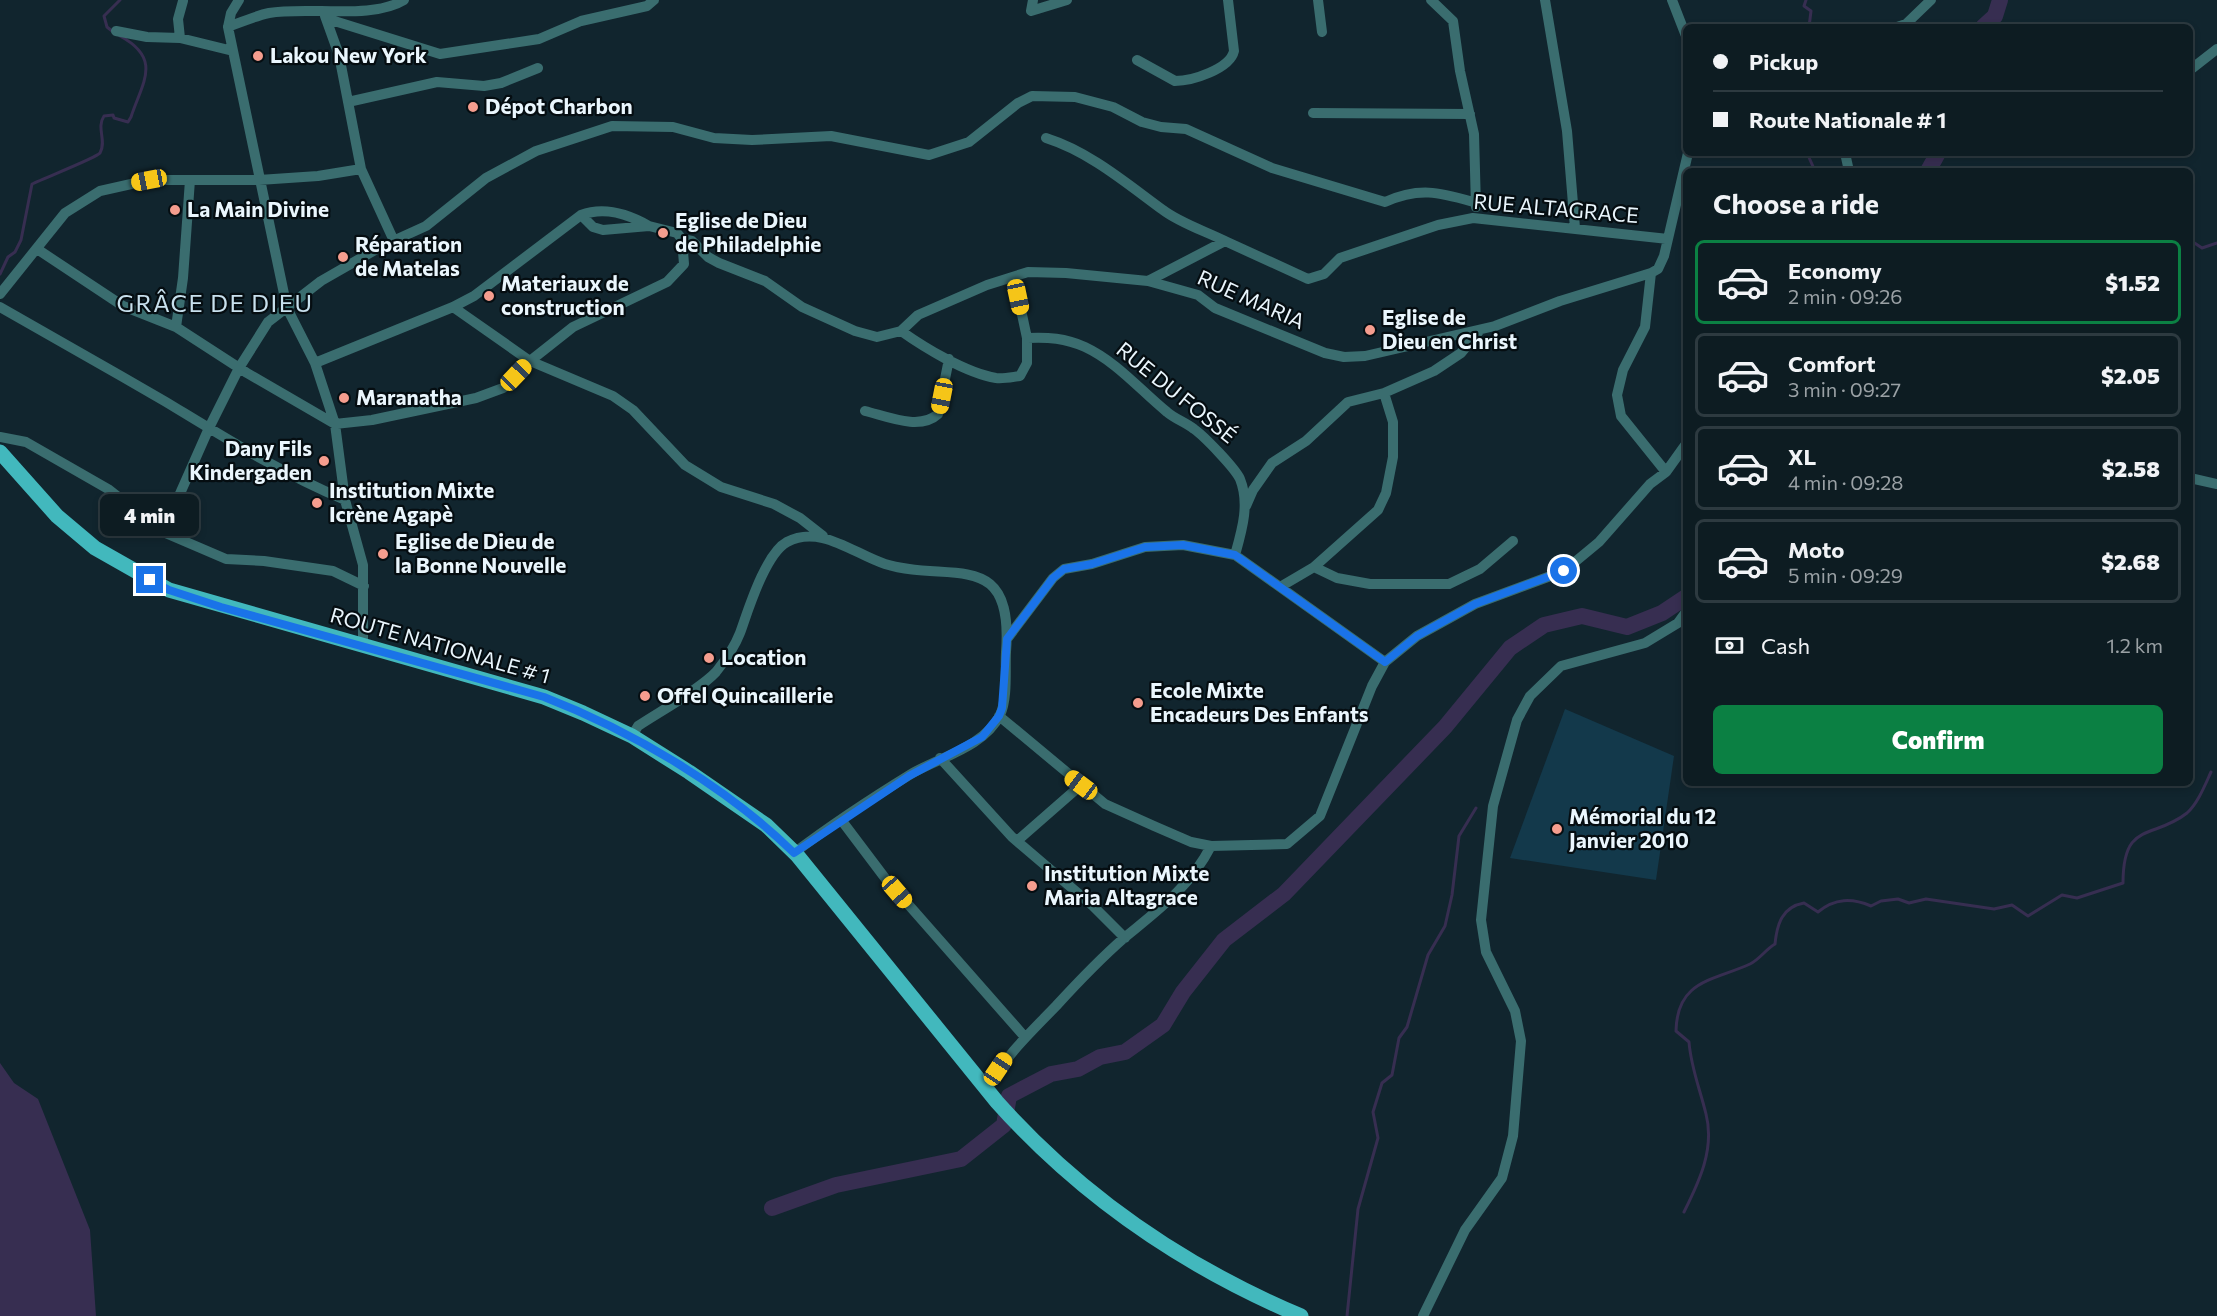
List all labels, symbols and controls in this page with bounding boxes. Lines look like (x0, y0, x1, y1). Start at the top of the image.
place label: Lakou New York (270, 42, 427, 67)
text: Pickup (1749, 48, 1818, 75)
marker: Lakou New York (251, 49, 265, 63)
place label: Dépot Charbon (485, 93, 633, 118)
marker: Dépot Charbon (466, 100, 480, 114)
text: Route Nationale # 1 (1749, 106, 1946, 133)
car (130, 168, 168, 192)
text: Choose a ride (1713, 187, 1879, 220)
street label: RUE ALTAGRACE (1473, 188, 1640, 227)
place label: La Main Divine (187, 196, 329, 221)
marker: La Main Divine (168, 203, 182, 217)
place label: Eglise de Dieu de Philadelphie (675, 207, 821, 256)
marker: Eglise de Dieu de Philadelphie (656, 226, 670, 240)
place label: Réparation de Matelas (355, 231, 462, 280)
marker: Réparation de Matelas (336, 250, 350, 264)
icon: car (1716, 255, 1770, 309)
text: Economy (1788, 257, 1882, 284)
street label: RUE MARIA (1194, 264, 1309, 333)
text: $1.52 (2105, 269, 2160, 296)
place label: Materiaux de construction (501, 270, 629, 319)
car (1005, 278, 1031, 316)
text: 2 min · 09:26 (1788, 284, 1902, 308)
district label: GRÂCE DE DIEU (117, 288, 313, 317)
marker: Materiaux de construction (482, 289, 496, 303)
place label: Eglise de Dieu en Christ (1382, 304, 1517, 353)
marker: Eglise de Dieu en Christ (1363, 323, 1377, 337)
street label: RUE DU FOSSÉ (1112, 336, 1242, 448)
icon: car (1716, 348, 1770, 402)
text: Comfort (1788, 350, 1876, 377)
car (497, 356, 535, 394)
text: $2.05 (2101, 362, 2160, 389)
car (930, 377, 954, 415)
text: 3 min · 09:27 (1788, 377, 1901, 401)
place label: Maranatha (356, 384, 462, 409)
marker: Maranatha (337, 391, 351, 405)
place label: Dany Fils Kindergaden (189, 435, 312, 484)
icon: car (1716, 441, 1770, 495)
text: XL (1788, 443, 1816, 470)
marker: Dany Fils Kindergaden (317, 454, 331, 468)
text: $2.58 (2102, 455, 2160, 482)
text: 4 min · 09:28 (1788, 470, 1903, 494)
place label: Institution Mixte Icrène Agapè (329, 477, 494, 526)
callout: 4 min (100, 493, 200, 535)
marker: Institution Mixte Icrène Agapè (310, 496, 324, 510)
text: 4 min (124, 503, 175, 527)
place label: Eglise de Dieu de la Bonne Nouvelle (395, 528, 566, 577)
icon: car (1716, 534, 1770, 588)
text: Moto (1788, 536, 1844, 563)
marker: Eglise de Dieu de la Bonne Nouvelle (376, 547, 390, 561)
text: $2.68 (2101, 548, 2160, 575)
route start (1550, 557, 1577, 584)
text: 5 min · 09:29 (1788, 563, 1903, 587)
route end (136, 566, 163, 593)
street label: ROUTE NATIONALE # 1 (328, 601, 553, 688)
icon: cash (1713, 629, 1746, 662)
text: Cash (1761, 632, 1810, 659)
text: 1.2 km (2107, 633, 2163, 657)
place label: Location (721, 644, 806, 669)
marker: Location (702, 651, 716, 665)
place label: Ecole Mixte Encadeurs Des Enfants (1150, 677, 1369, 726)
place label: Offel Quincaillerie (657, 682, 833, 707)
marker: Offel Quincaillerie (638, 689, 652, 703)
marker: Ecole Mixte Encadeurs Des Enfants (1131, 696, 1145, 710)
button: Confirm (1713, 705, 2163, 774)
car (1061, 767, 1101, 803)
place label: Mémorial du 12 Janvier 2010 (1569, 803, 1716, 852)
marker: Mémorial du 12 Janvier 2010 (1550, 822, 1564, 836)
place label: Institution Mixte Maria Altagrace (1044, 860, 1209, 909)
car (878, 873, 916, 911)
marker: Institution Mixte Maria Altagrace (1025, 879, 1039, 893)
car (980, 1049, 1016, 1089)

